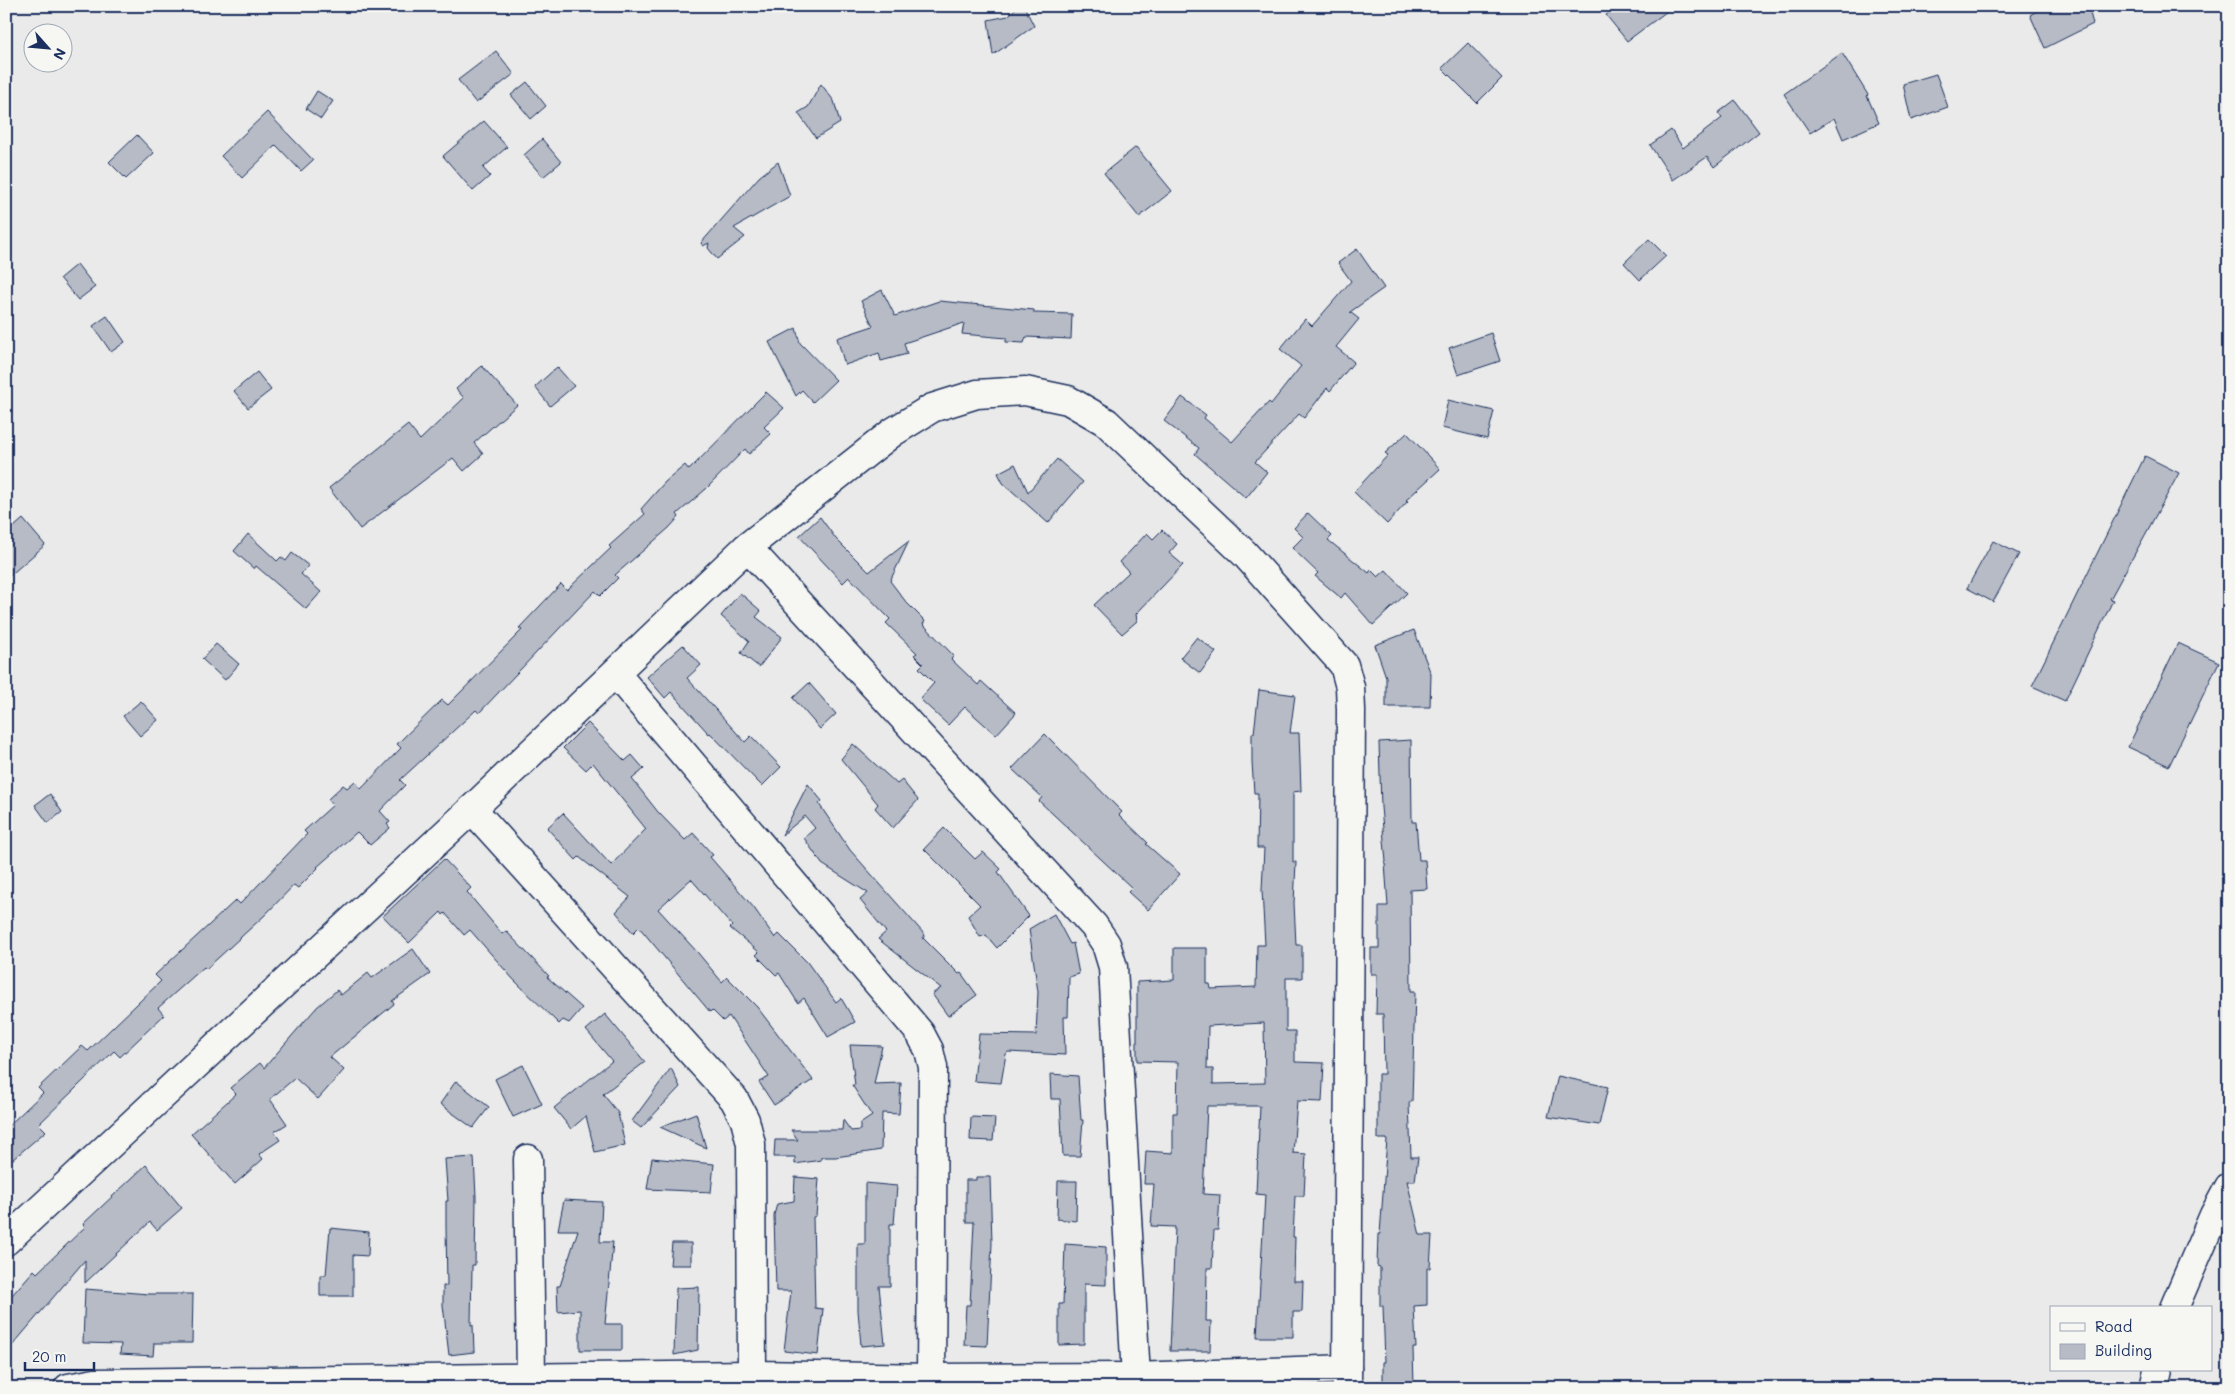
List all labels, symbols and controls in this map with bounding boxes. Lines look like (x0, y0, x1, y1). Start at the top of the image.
north arrow (22, 22, 72, 72)
text: N (49, 45, 71, 63)
legend (2050, 1306, 2212, 1372)
text: Road (2095, 1316, 2132, 1336)
scale bar (25, 1339, 94, 1371)
text: Building (2095, 1340, 2152, 1360)
text: 20 m (32, 1346, 66, 1366)

